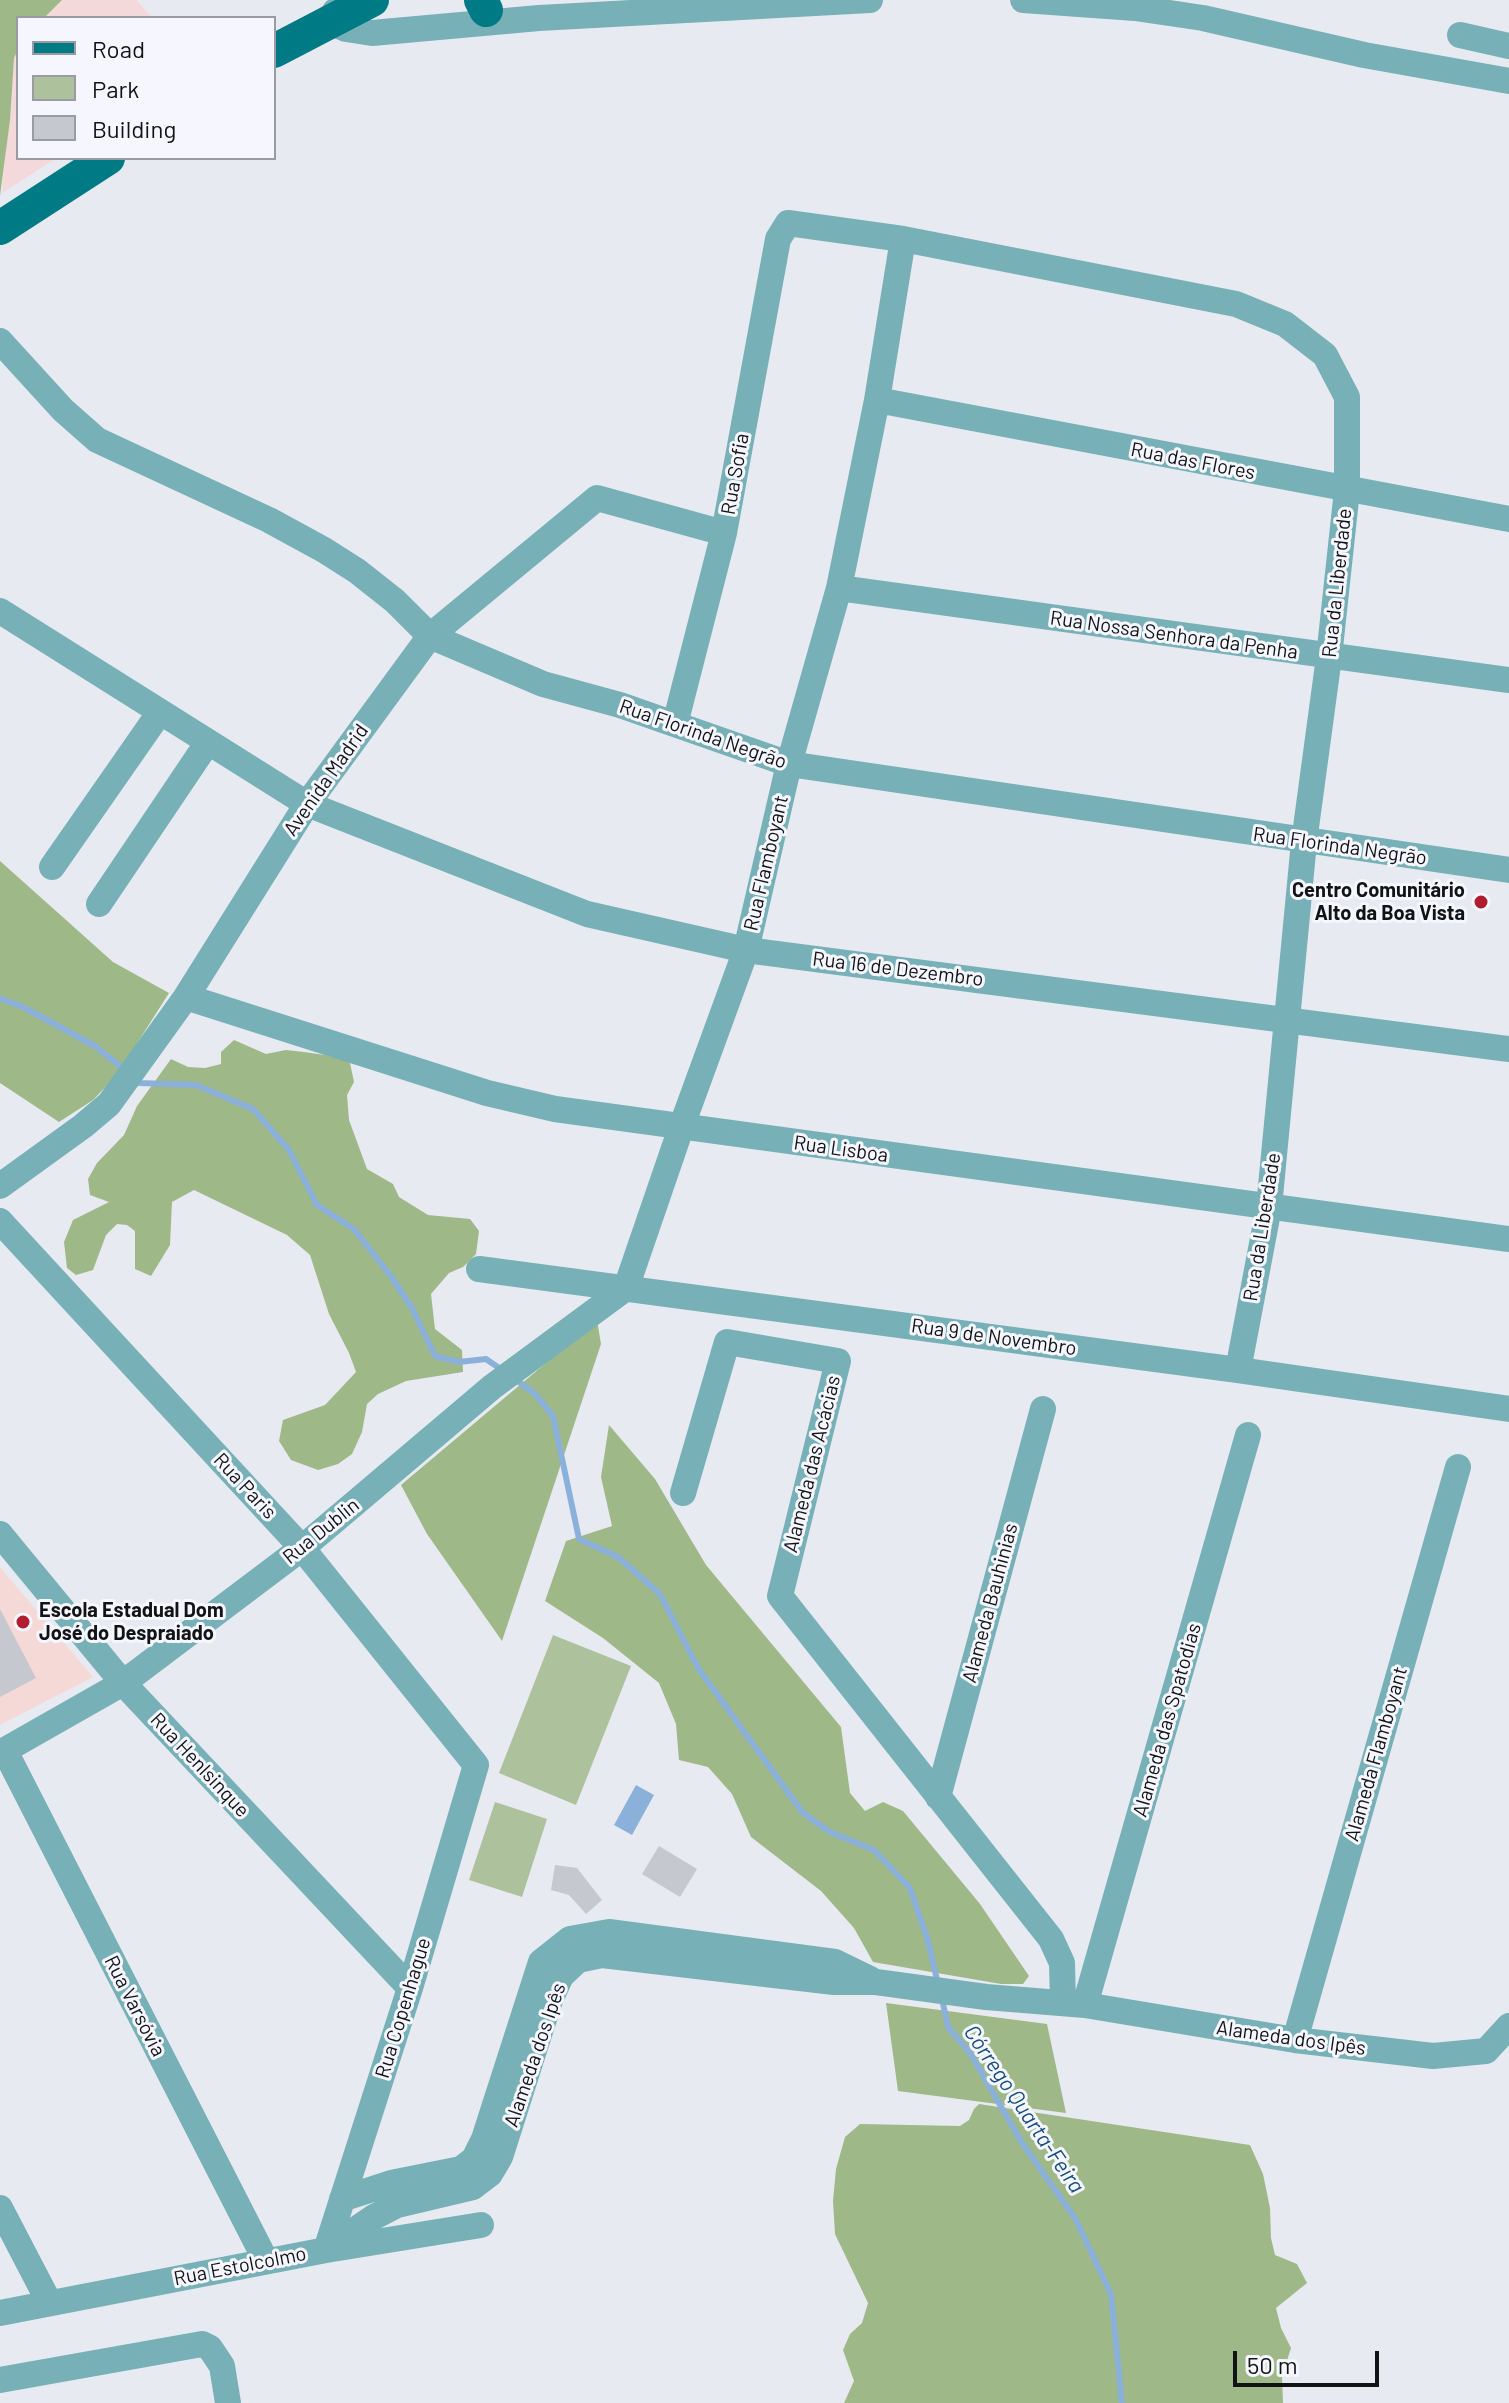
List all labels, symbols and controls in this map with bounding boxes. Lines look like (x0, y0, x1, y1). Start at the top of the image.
legend (16, 16, 276, 160)
text: Road (92, 34, 145, 63)
text: Park (92, 74, 139, 103)
text: Building (92, 114, 176, 143)
street label: Rua Sofia (716, 431, 754, 517)
street label: Rua das Flores (1129, 437, 1257, 485)
street label: Rua da Liberdade (1317, 507, 1357, 659)
street label: Rua Nossa Senhora da Penha (1049, 606, 1299, 664)
street label: Rua Florinda Negrão (616, 694, 790, 774)
street label: Avenida Madrid (279, 719, 373, 841)
street label: Rua Flamboyant (739, 793, 793, 933)
street label: Rua Florinda Negrão (1252, 822, 1428, 870)
place label: Centro Comunitário Alto da Boa Vista (1292, 878, 1465, 925)
marker: Centro Comunitário Alto da Boa Vista (1472, 893, 1490, 911)
street label: Rua 16 de Dezembro (811, 947, 985, 991)
street label: Rua Lisboa (792, 1130, 890, 1168)
street label: Rua da Liberdade (1238, 1151, 1286, 1303)
street label: Rua 9 de Novembro (910, 1314, 1078, 1360)
street label: Alameda das Acácias (778, 1373, 846, 1555)
street label: Rua Paris (209, 1448, 281, 1524)
street label: Rua Dublin (278, 1493, 364, 1569)
street label: Alameda Bauhinias (957, 1521, 1023, 1685)
place label: Escola Estadual Dom José do Despraiado (39, 1598, 224, 1645)
marker: Escola Estadual Dom José do Despraiado (14, 1613, 32, 1631)
street label: Alameda das Spatodias (1128, 1620, 1206, 1820)
street label: Alameda Flamboyant (1340, 1664, 1412, 1844)
street label: Rua Henlsinque (145, 1708, 255, 1822)
street label: Rua Copenhague (370, 1935, 436, 2081)
street label: Rua Varsóvia (99, 1951, 171, 2061)
street label: Alameda dos Ipês (499, 1980, 571, 2130)
street label: Alameda dos Ipês (1215, 2016, 1367, 2060)
water label: Córrego Quarta-Feira (958, 2020, 1090, 2198)
street label: Rua Estolcolmo (172, 2241, 308, 2291)
scale bar (1237, 2335, 1383, 2385)
text: 50 m (1247, 2350, 1298, 2379)

